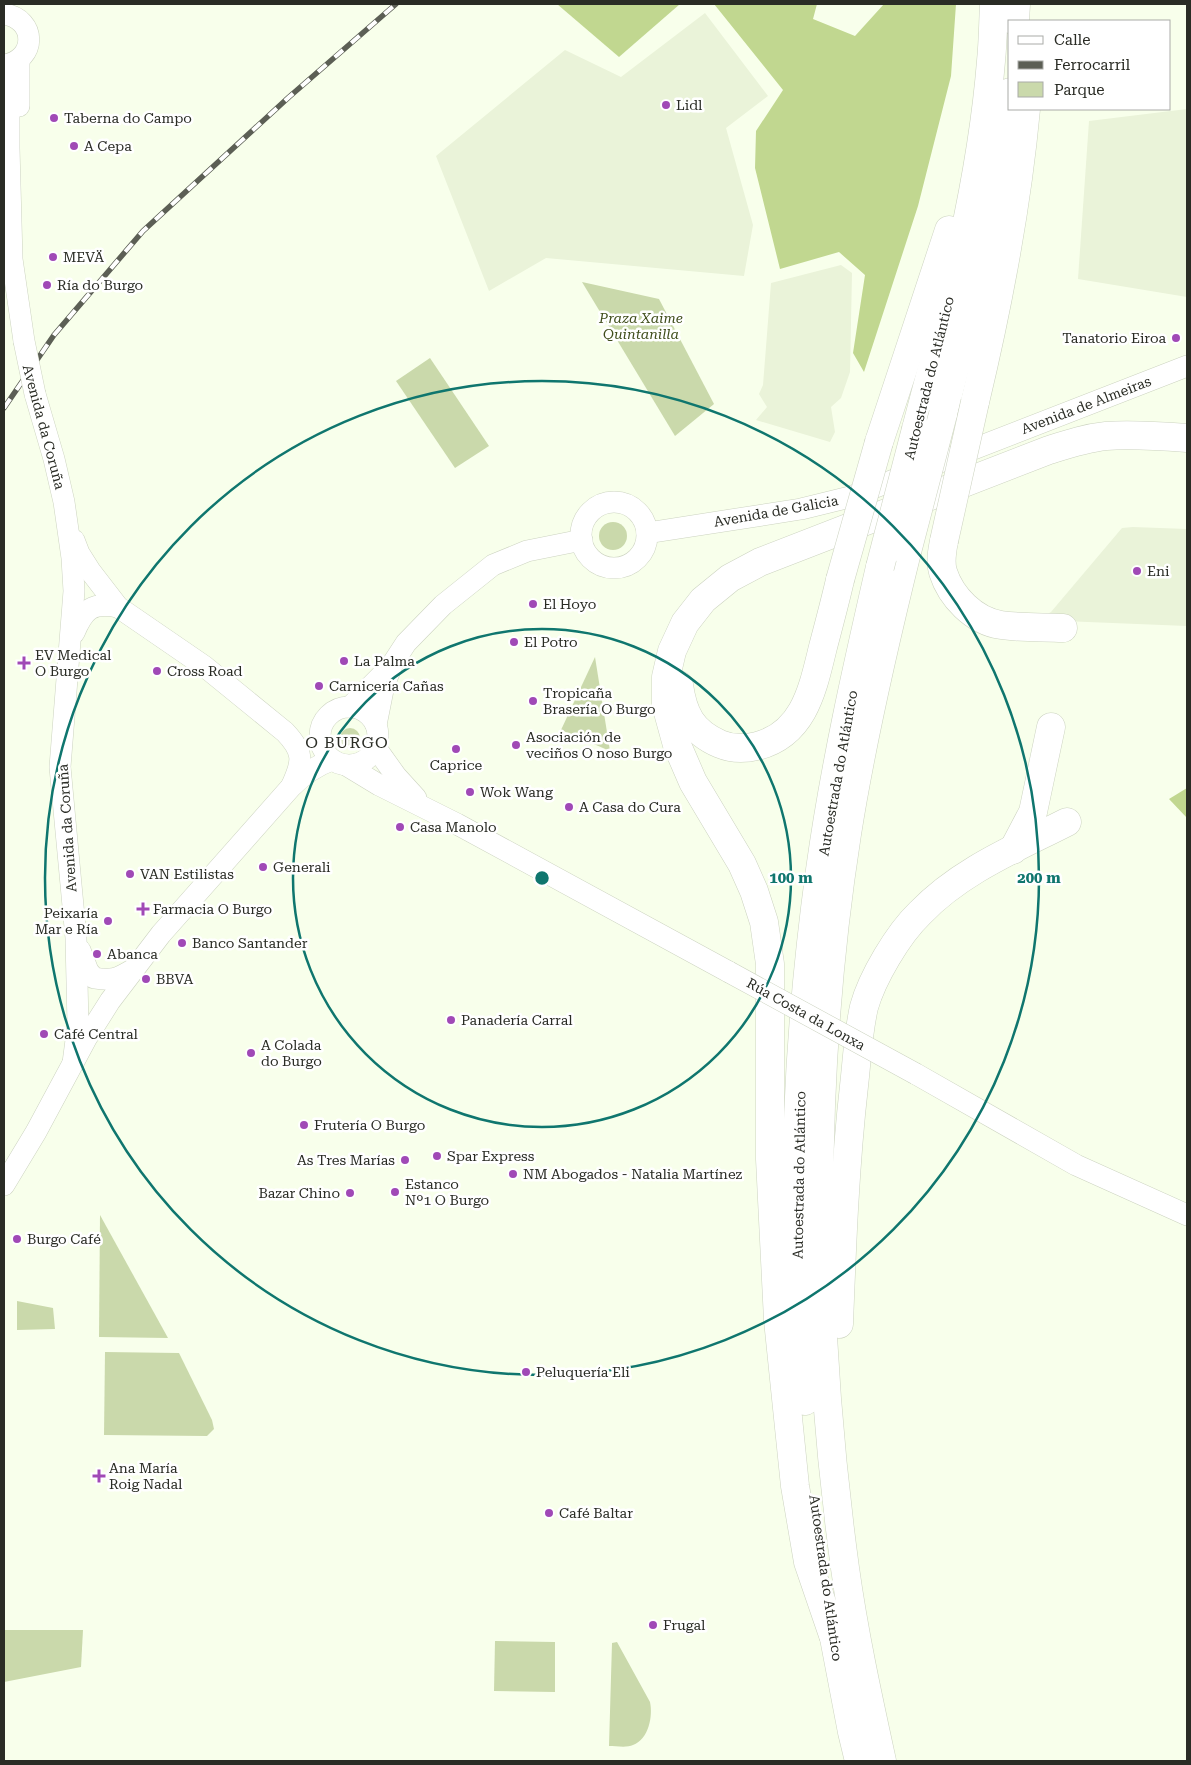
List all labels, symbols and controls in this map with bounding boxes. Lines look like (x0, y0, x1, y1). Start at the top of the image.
legend (1008, 20, 1171, 110)
text: Calle (1054, 31, 1090, 49)
text: Ferrocarril (1054, 56, 1131, 74)
text: Parque (1054, 81, 1105, 99)
place label: Lidl (676, 97, 703, 113)
marker: Lidl (660, 99, 672, 111)
place label: Taberna do Campo (64, 110, 192, 126)
marker: Taberna do Campo (48, 112, 60, 124)
place label: A Cepa (84, 138, 132, 154)
marker: A Cepa (68, 140, 80, 152)
place label: MEVÄ (63, 249, 104, 265)
marker: MEVÄ (47, 251, 59, 263)
place label: Ría do Burgo (57, 277, 143, 293)
marker: Ría do Burgo (41, 279, 53, 291)
street label: Autoestrada do Atlántico (901, 295, 957, 461)
park label: Praza Xaime Quintanilla (598, 310, 683, 342)
place label: Tanatorio Eiroa (1062, 330, 1166, 346)
marker: Tanatorio Eiroa (1170, 332, 1182, 344)
street label: Avenida da Coruña (20, 363, 68, 491)
street label: Avenida de Almeiras (1019, 373, 1154, 437)
street label: Avenida de Galicia (713, 492, 840, 530)
place label: Eni (1147, 563, 1170, 579)
marker: Eni (1131, 565, 1143, 577)
place label: El Hoyo (543, 596, 596, 612)
marker: El Hoyo (527, 598, 539, 610)
place label: El Potro (524, 634, 578, 650)
marker: El Potro (508, 636, 520, 648)
place label: EV Medical O Burgo (35, 647, 112, 679)
place label: La Palma (354, 653, 415, 669)
marker: La Palma (338, 655, 350, 667)
marker: EV Medical O Burgo (17, 656, 31, 670)
place label: Cross Road (167, 663, 243, 679)
marker: Cross Road (151, 665, 163, 677)
place label: Carnicería Cañas (329, 678, 444, 694)
marker: Carnicería Cañas (313, 680, 325, 692)
place label: Tropicaña Brasería O Burgo (543, 685, 656, 717)
street label: Autoestrada do Atlántico (816, 689, 860, 857)
marker: Tropicaña Brasería O Burgo (527, 695, 539, 707)
place label: Asociación de veciños O noso Burgo (526, 729, 672, 761)
district label: O BURGO (305, 733, 389, 752)
marker: Asociación de veciños O noso Burgo (510, 739, 522, 751)
marker: Caprice (450, 743, 462, 755)
place label: Caprice (430, 757, 483, 773)
street label: Avenida da Coruña (55, 763, 79, 893)
place label: Wok Wang (480, 784, 553, 800)
marker: Wok Wang (464, 786, 476, 798)
place label: A Casa do Cura (579, 799, 681, 815)
marker: A Casa do Cura (563, 801, 575, 813)
place label: Casa Manolo (410, 819, 497, 835)
marker: Casa Manolo (394, 821, 406, 833)
place label: Generali (273, 859, 331, 875)
marker: Generali (257, 861, 269, 873)
place label: VAN Estilistas (140, 866, 234, 882)
marker: VAN Estilistas (124, 868, 136, 880)
centre of rings (533, 869, 551, 887)
text: 100 m (769, 869, 813, 887)
text: 200 m (1017, 869, 1061, 887)
place label: Farmacia O Burgo (153, 901, 272, 917)
marker: Farmacia O Burgo (137, 903, 149, 915)
place label: Peixaría Mar e Ría (35, 905, 98, 937)
marker: Peixaría Mar e Ría (102, 915, 114, 927)
place label: Banco Santander (192, 935, 308, 951)
marker: Banco Santander (176, 937, 188, 949)
place label: Abanca (107, 946, 158, 962)
marker: Abanca (91, 948, 103, 960)
place label: BBVA (156, 971, 194, 987)
marker: BBVA (140, 973, 152, 985)
street label: Rúa Costa da Lonxa (744, 975, 868, 1053)
place label: Panadería Carral (461, 1012, 573, 1028)
marker: Panadería Carral (445, 1014, 457, 1026)
place label: Café Central (54, 1026, 139, 1042)
marker: Café Central (38, 1028, 50, 1040)
place label: A Colada do Burgo (261, 1037, 322, 1069)
marker: A Colada do Burgo (245, 1047, 257, 1059)
street label: Autoestrada do Atlántico (790, 1091, 808, 1259)
place label: Frutería O Burgo (314, 1117, 425, 1133)
marker: Frutería O Burgo (298, 1119, 310, 1131)
place label: Spar Express (447, 1148, 535, 1164)
marker: Spar Express (431, 1150, 443, 1162)
place label: As Tres Marías (297, 1152, 395, 1168)
marker: As Tres Marías (399, 1154, 411, 1166)
place label: NM Abogados - Natalia Martínez (523, 1166, 742, 1182)
marker: NM Abogados - Natalia Martínez (507, 1168, 519, 1180)
place label: Estanco Nº1 O Burgo (405, 1176, 489, 1208)
place label: Bazar Chino (258, 1185, 340, 1201)
marker: Estanco Nº1 O Burgo (389, 1186, 401, 1198)
marker: Bazar Chino (344, 1187, 356, 1199)
place label: Burgo Café (27, 1231, 101, 1247)
marker: Burgo Café (11, 1233, 23, 1245)
place label: Peluquería Eli (536, 1364, 630, 1380)
marker: Peluquería Eli (520, 1366, 532, 1378)
place label: Ana María Roig Nadal (109, 1460, 183, 1492)
marker: Ana María Roig Nadal (93, 1470, 105, 1482)
street label: Autoestrada do Atlántico (806, 1494, 846, 1662)
place label: Café Baltar (559, 1505, 633, 1521)
marker: Café Baltar (543, 1507, 555, 1519)
place label: Frugal (663, 1617, 706, 1633)
marker: Frugal (647, 1619, 659, 1631)

